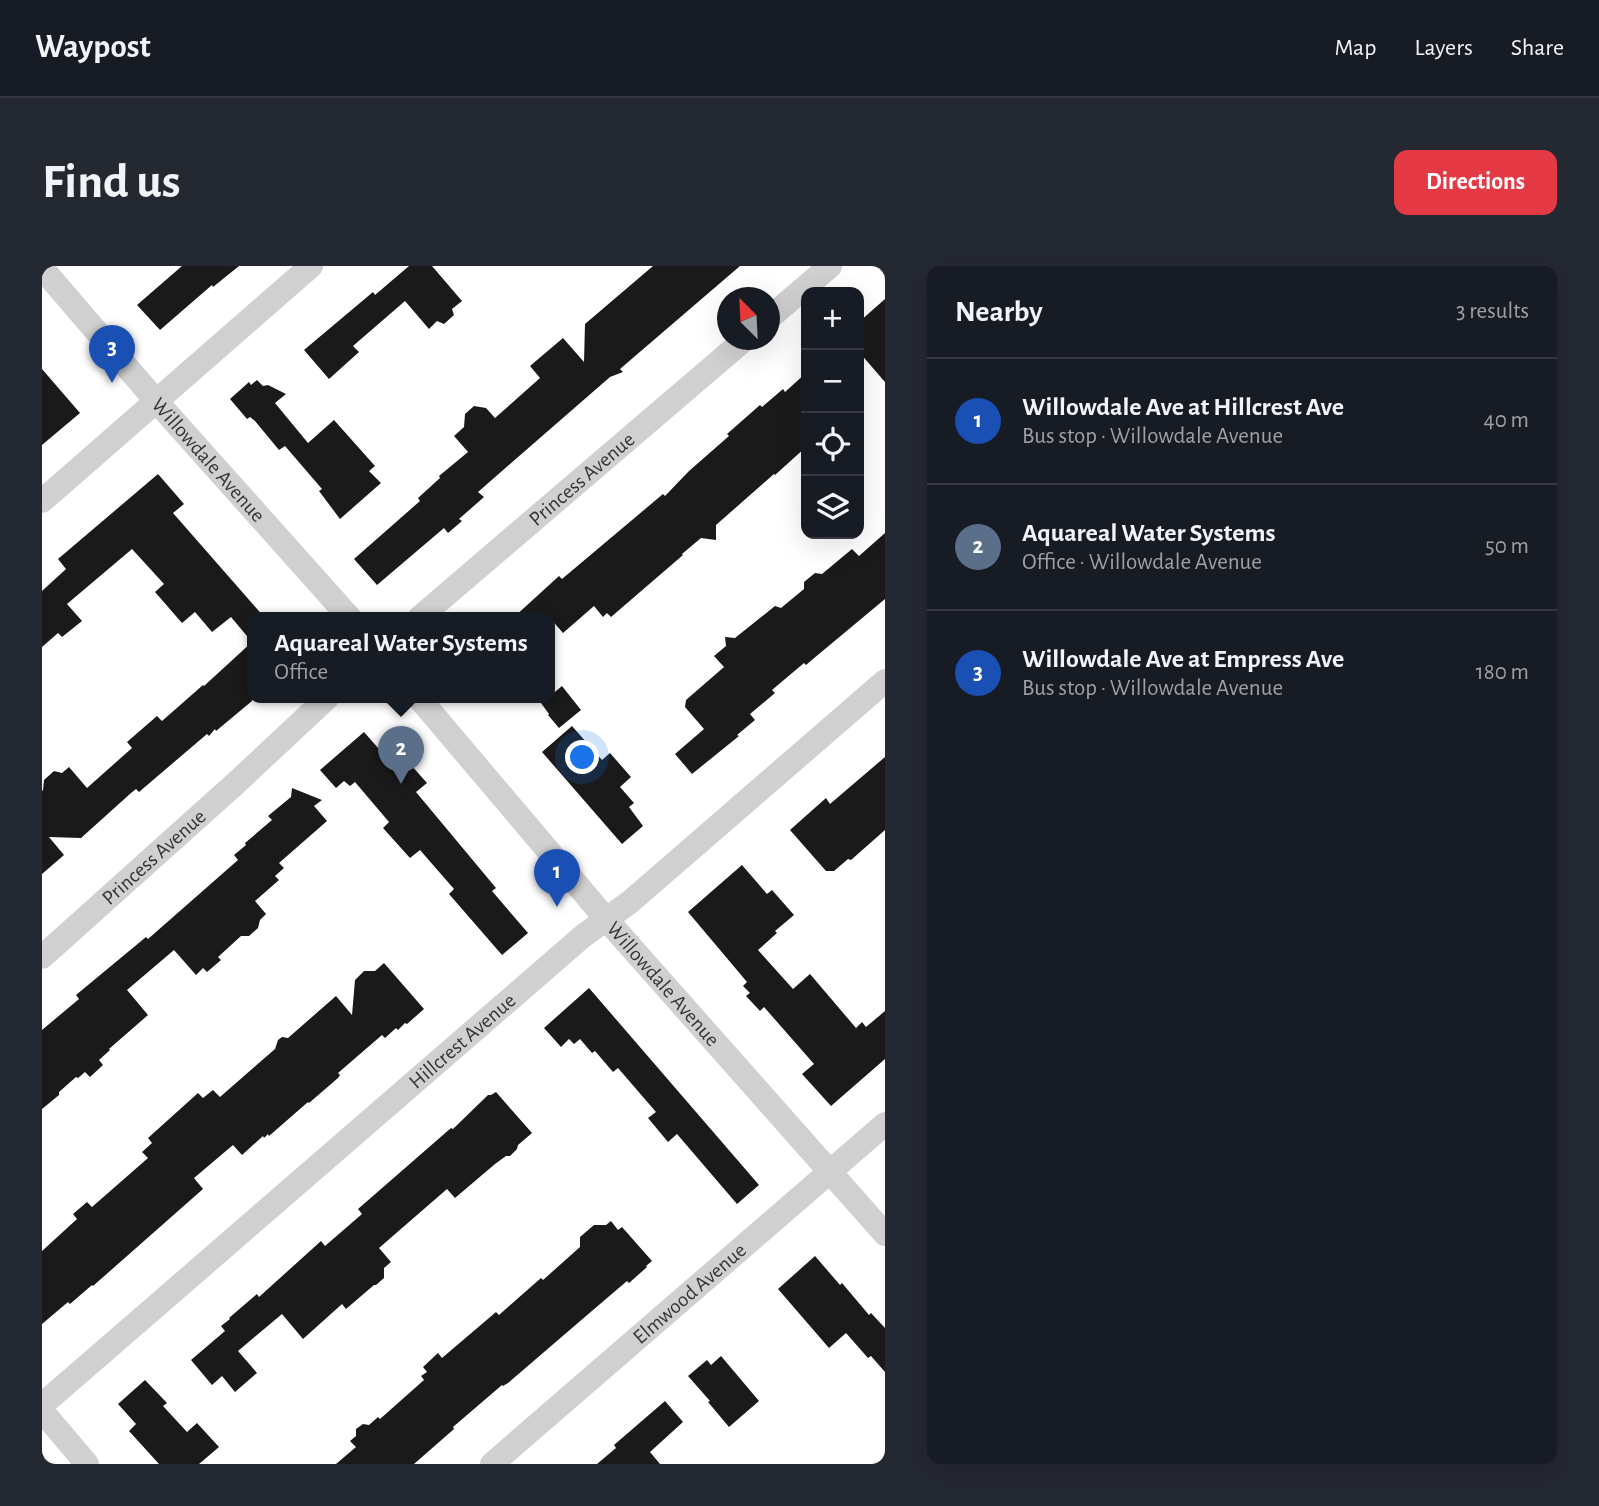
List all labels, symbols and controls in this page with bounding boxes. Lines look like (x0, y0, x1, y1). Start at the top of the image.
text: Waypost (35, 31, 151, 64)
text: Map (1334, 36, 1376, 60)
text: Layers (1414, 36, 1473, 60)
text: Share (1511, 36, 1564, 60)
button: Directions (1394, 150, 1557, 215)
text: Find us (42, 158, 181, 207)
north arrow (717, 287, 780, 350)
map controls (801, 287, 864, 539)
button: + (801, 287, 864, 350)
text: Nearby (955, 297, 1043, 327)
text: 3 results (1456, 300, 1529, 323)
pin: 3 (89, 325, 135, 383)
button: − (801, 350, 864, 413)
street label: Willowdale Avenue (148, 394, 269, 526)
text: Willowdale Ave at Hillcrest Ave (1022, 394, 1344, 420)
text: 1 (974, 409, 982, 432)
text: 40 m (1484, 409, 1529, 432)
button: locate (801, 413, 864, 476)
text: Bus stop · Willowdale Avenue (1022, 425, 1283, 448)
street label: Princess Avenue (525, 428, 638, 530)
button: layers (801, 476, 864, 539)
text: Aquareal Water Systems (1022, 520, 1275, 546)
text: 2 (973, 535, 983, 558)
text: 50 m (1485, 535, 1529, 558)
text: Office · Willowdale Avenue (1022, 551, 1262, 574)
popup (247, 612, 555, 703)
text: Aquareal Water Systems (274, 630, 528, 656)
text: Willowdale Ave at Empress Ave (1022, 646, 1344, 672)
text: Office (274, 661, 328, 684)
text: 3 (973, 661, 983, 684)
text: 180 m (1476, 661, 1529, 684)
text: Bus stop · Willowdale Avenue (1022, 677, 1283, 700)
pin: 2 (378, 726, 424, 784)
your location (565, 740, 599, 774)
street label: Princess Avenue (98, 805, 210, 909)
pin: 1 (534, 849, 580, 907)
street label: Willowdale Avenue (603, 918, 724, 1050)
street label: Hillcrest Avenue (405, 989, 519, 1092)
street label: Elmwood Avenue (629, 1239, 750, 1348)

